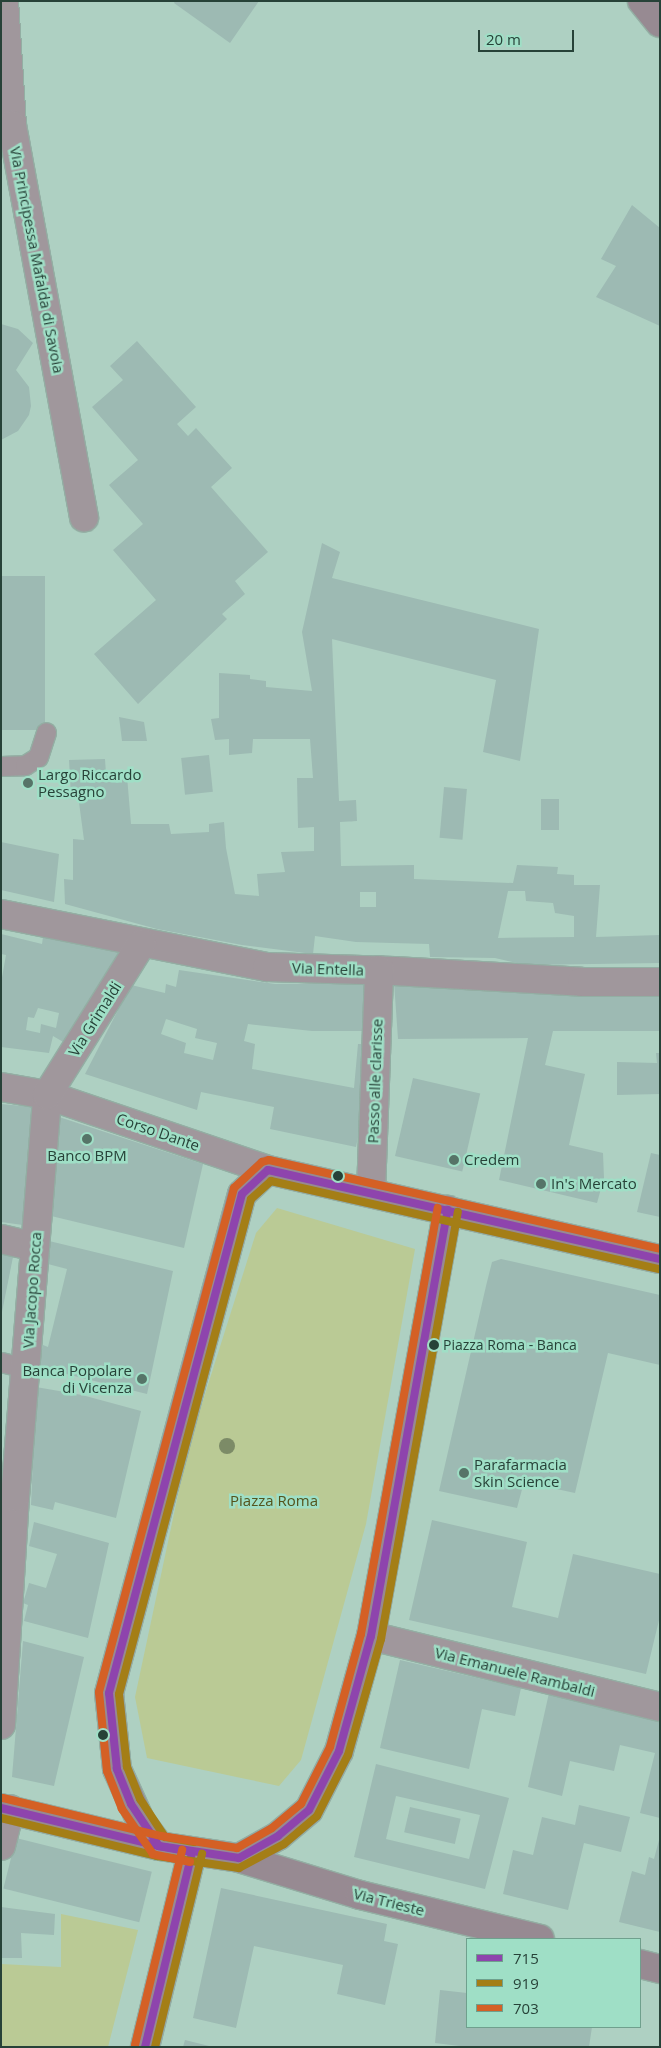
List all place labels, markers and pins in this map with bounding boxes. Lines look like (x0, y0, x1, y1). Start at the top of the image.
place label: Largo Riccardo Pessagno (38, 765, 141, 800)
marker: Largo Riccardo Pessagno (22, 777, 34, 789)
marker: Banco BPM (81, 1133, 93, 1145)
place label: Banco BPM (47, 1147, 127, 1165)
place label: Credem (464, 1151, 519, 1169)
marker: Credem (448, 1154, 460, 1166)
unlabelled marker (333, 1171, 343, 1181)
place label: In's Mercato (551, 1175, 637, 1193)
marker: In's Mercato (535, 1178, 547, 1190)
place label: Piazza Roma - Banca (443, 1337, 577, 1353)
marker: Piazza Roma - Banca (429, 1340, 439, 1350)
place label: Banca Popolare di Vicenza (22, 1361, 132, 1396)
marker: Banca Popolare di Vicenza (136, 1373, 148, 1385)
place label: Parafarmacia Skin Science (474, 1455, 567, 1490)
marker: Parafarmacia Skin Science (458, 1467, 470, 1479)
unlabelled marker (98, 1730, 108, 1740)

